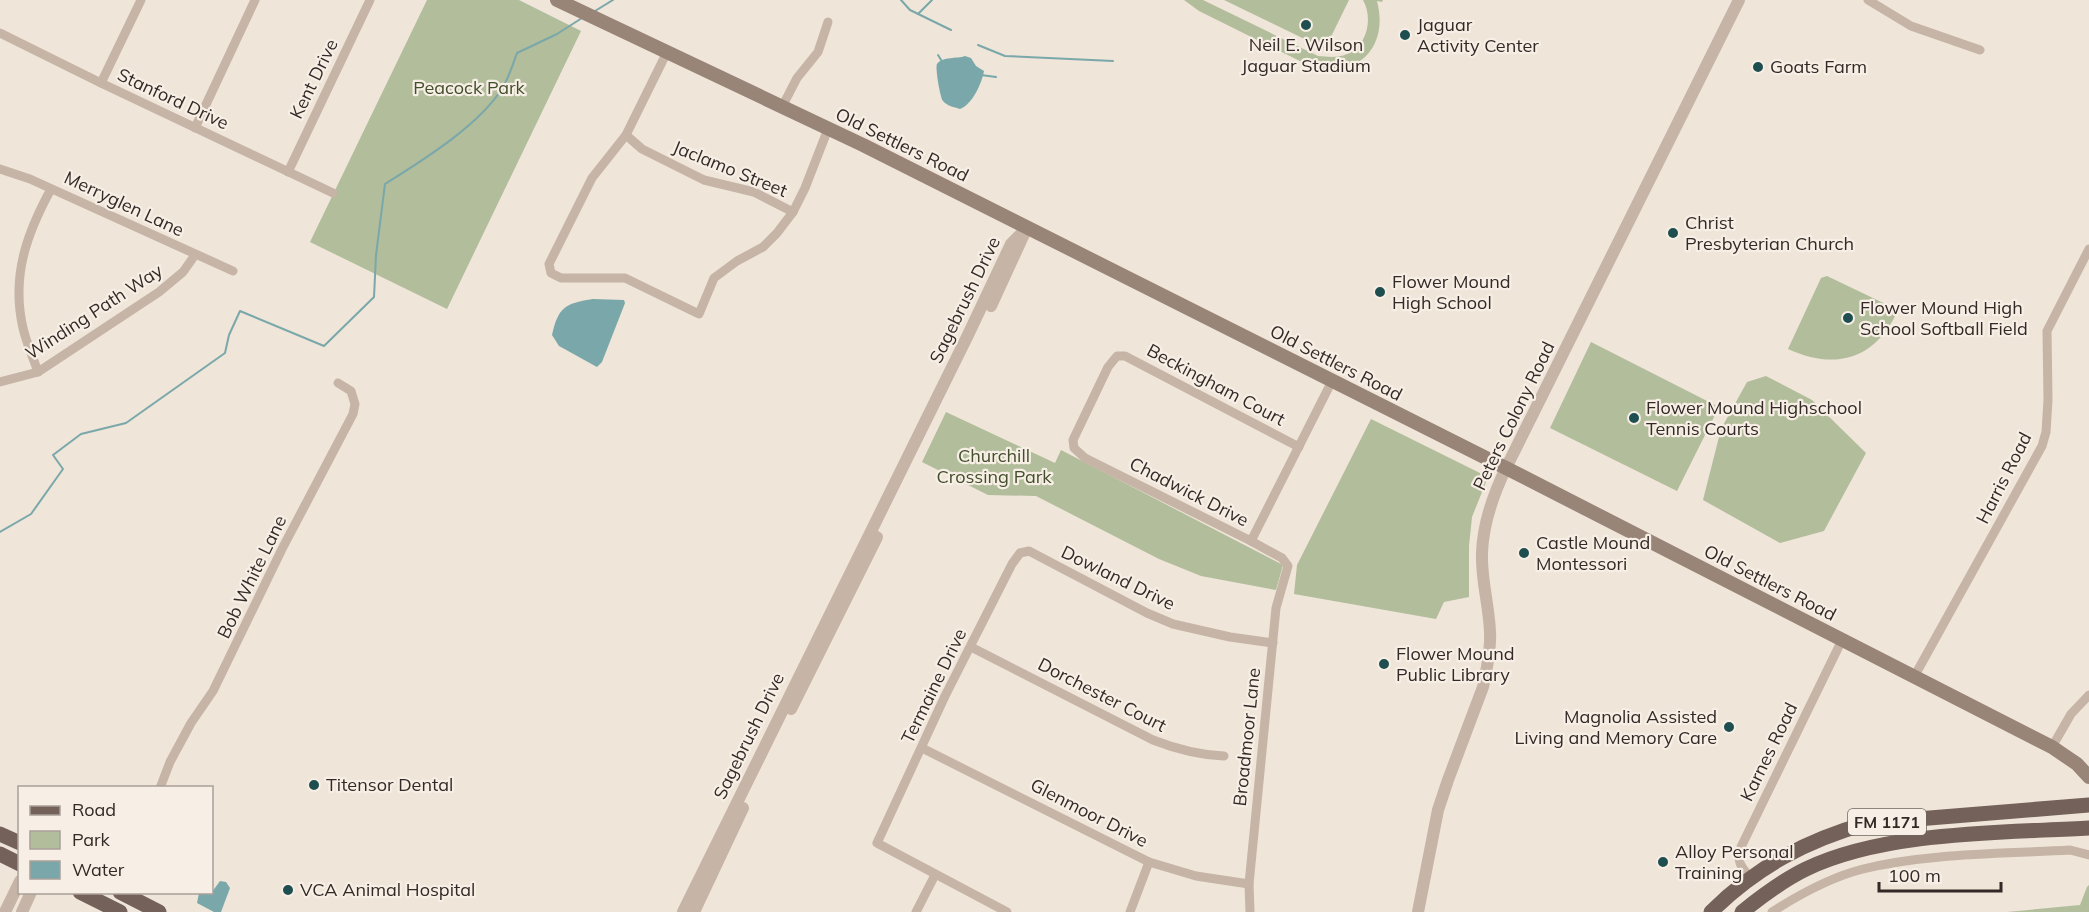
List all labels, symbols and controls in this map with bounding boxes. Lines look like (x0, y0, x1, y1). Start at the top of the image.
place label: Jaguar Activity Center (1417, 13, 1539, 57)
marker: Neil E. Wilson Jaguar Stadium (1299, 18, 1313, 32)
marker: Jaguar Activity Center (1398, 28, 1412, 42)
place label: Neil E. Wilson Jaguar Stadium (1241, 33, 1371, 77)
street label: Kent Drive (284, 35, 343, 122)
place label: Goats Farm (1770, 55, 1867, 78)
marker: Goats Farm (1751, 60, 1765, 74)
street label: Stanford Drive (114, 63, 233, 134)
park label: Peacock Park (413, 76, 526, 99)
street label: Old Settlers Road (832, 102, 973, 187)
street label: Jaclamo Street (670, 135, 791, 202)
street label: Merryglen Lane (61, 166, 188, 241)
place label: Christ Presbyterian Church (1685, 211, 1854, 255)
marker: Christ Presbyterian Church (1666, 226, 1680, 240)
street label: Sagebrush Drive (924, 233, 1005, 367)
street label: Winding Path Way (21, 258, 167, 365)
place label: Flower Mound High School (1392, 270, 1511, 314)
marker: Flower Mound High School (1373, 285, 1387, 299)
place label: Flower Mound High School Softball Field (1860, 296, 2028, 340)
marker: Flower Mound High School Softball Field (1841, 311, 1855, 325)
street label: Old Settlers Road (1266, 319, 1406, 406)
street label: Beckingham Court (1143, 338, 1289, 431)
street label: Peters Colony Road (1468, 338, 1560, 494)
place label: Flower Mound Highschool Tennis Courts (1646, 396, 1862, 440)
marker: Flower Mound Highschool Tennis Courts (1627, 411, 1641, 425)
street label: Harris Road (1971, 428, 2036, 527)
park label: Churchill Crossing Park (936, 444, 1052, 488)
street label: Chadwick Drive (1126, 452, 1253, 531)
street label: Bob White Lane (212, 511, 291, 642)
place label: Castle Mound Montessori (1536, 531, 1650, 575)
street label: Old Settlers Road (1700, 539, 1840, 626)
street label: Dowland Drive (1058, 540, 1179, 615)
marker: Castle Mound Montessori (1517, 546, 1531, 560)
street label: Termaine Drive (896, 624, 971, 747)
place label: Flower Mound Public Library (1396, 642, 1515, 686)
street label: Dorchester Court (1034, 652, 1170, 737)
marker: Flower Mound Public Library (1377, 657, 1391, 671)
street label: Broadmoor Lane (1228, 667, 1265, 807)
street label: Sagebrush Drive (708, 669, 789, 803)
street label: Karnes Road (1735, 699, 1802, 805)
place label: Magnolia Assisted Living and Memory Care (1514, 705, 1717, 749)
marker: Magnolia Assisted Living and Memory Care (1722, 720, 1736, 734)
place label: Titensor Dental (326, 773, 453, 796)
street label: Glenmoor Drive (1027, 773, 1152, 852)
marker: Titensor Dental (307, 778, 321, 792)
legend (18, 786, 213, 894)
text: Road (72, 798, 116, 821)
road number: FM 1171 (1848, 809, 1926, 835)
text: Park (72, 828, 111, 851)
place label: Alloy Personal Training (1675, 840, 1794, 884)
marker: Alloy Personal Training (1656, 855, 1670, 869)
scale bar (1879, 855, 2000, 893)
text: Water (72, 858, 125, 881)
text: 100 m (1888, 864, 1941, 887)
place label: VCA Animal Hospital (300, 878, 475, 901)
marker: VCA Animal Hospital (281, 883, 295, 897)

